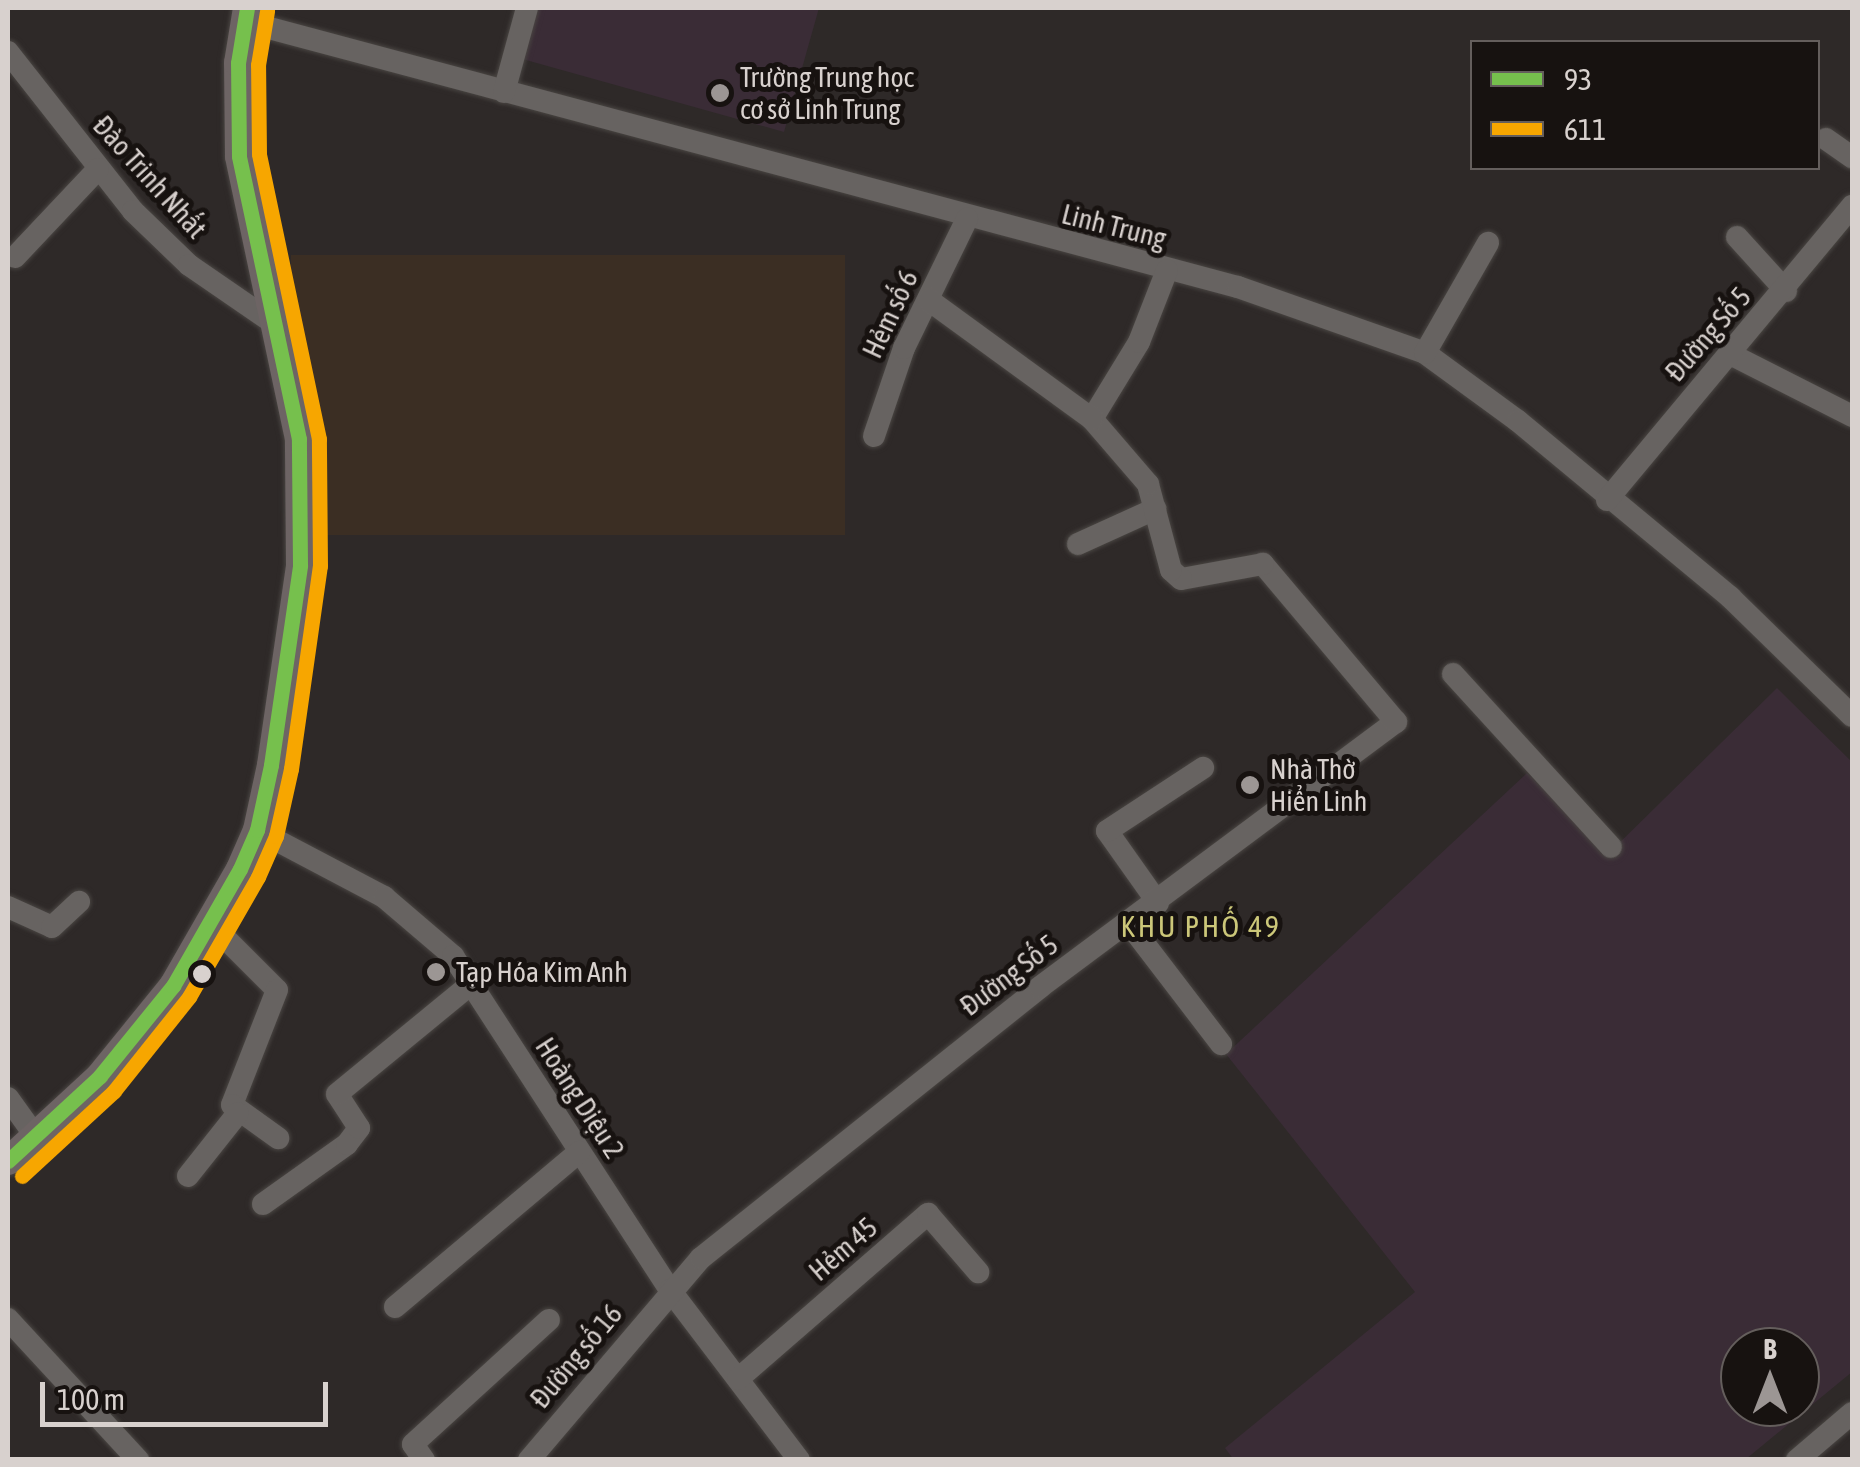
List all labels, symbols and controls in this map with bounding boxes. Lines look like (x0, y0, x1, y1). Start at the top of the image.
legend (1470, 40, 1820, 170)
place label: Trường Trung học cơ sở Linh Trung (740, 60, 914, 126)
text: 93 (1564, 62, 1592, 96)
marker: Trường Trung học cơ sở Linh Trung (709, 82, 731, 104)
street label: Đào Trinh Nhất (86, 109, 214, 245)
text: 611 (1564, 112, 1606, 146)
street label: Linh Trung (1058, 197, 1170, 255)
street label: Hẻm số 6 (855, 265, 925, 363)
street label: Đường Số 5 (1658, 280, 1758, 388)
place label: Nhà Thờ Hiển Linh (1270, 752, 1367, 818)
marker: Nhà Thờ Hiển Linh (1239, 774, 1261, 796)
district label: KHU PHỐ 49 (1121, 908, 1281, 944)
street label: Đường Số 5 (953, 927, 1065, 1023)
place label: Tạp Hóa Kim Anh (456, 955, 628, 989)
marker: Tạp Hóa Kim Anh (425, 961, 447, 983)
unlabelled marker (192, 964, 212, 984)
street label: Hoàng Diệu 2 (529, 1031, 631, 1165)
street label: Hẻm 45 (802, 1210, 884, 1288)
street label: Đường số 16 (523, 1297, 629, 1415)
north arrow (1720, 1327, 1820, 1427)
text: B (1763, 1333, 1777, 1365)
scale bar (45, 1362, 332, 1424)
text: 100 m (57, 1382, 125, 1416)

